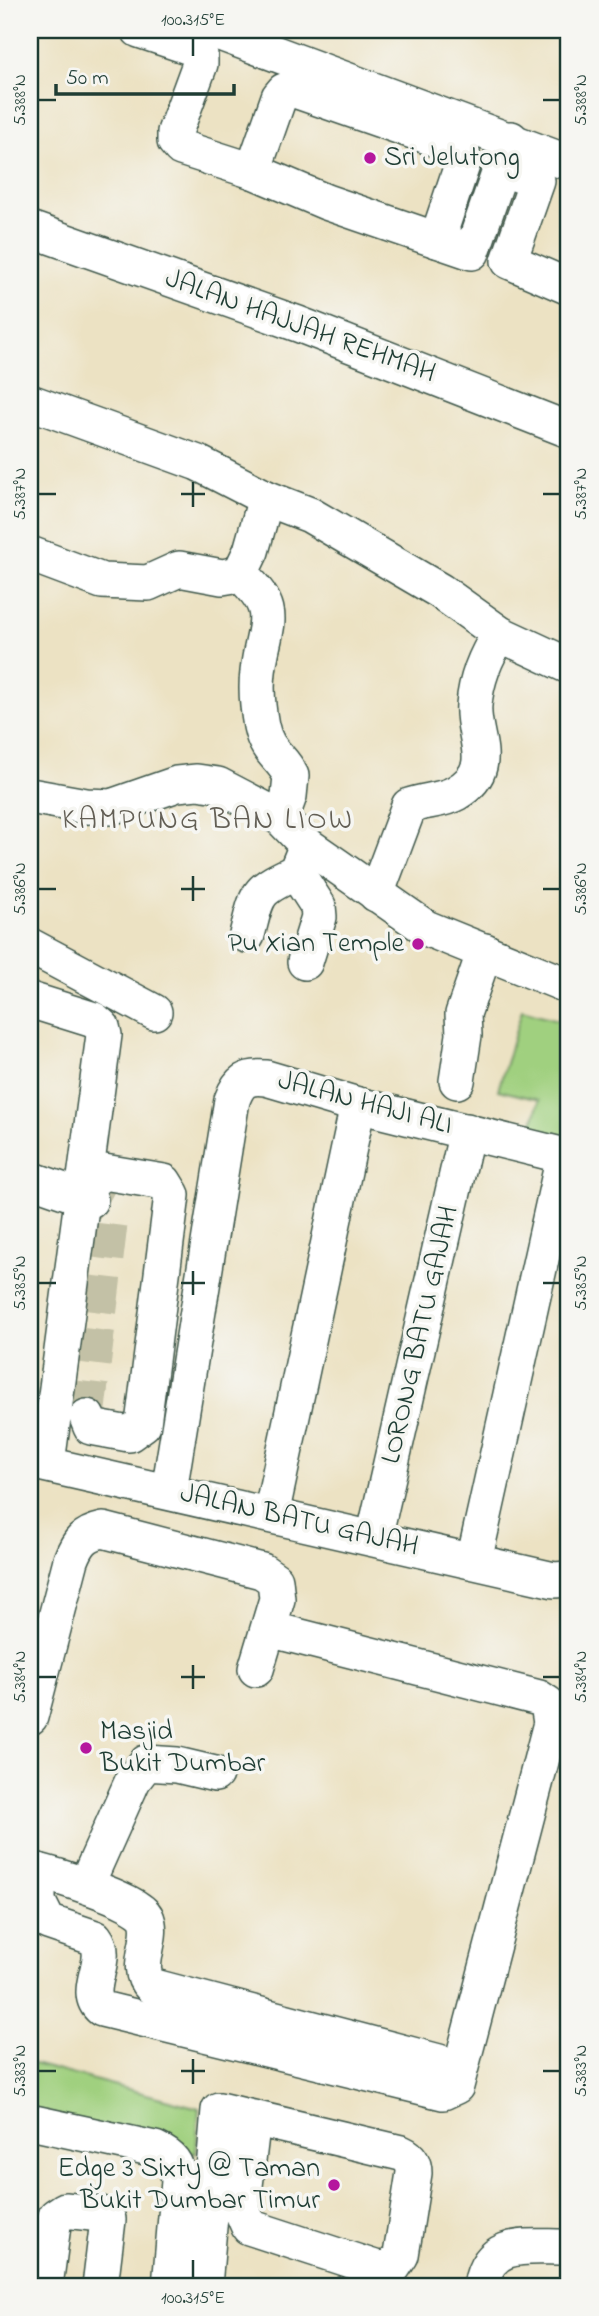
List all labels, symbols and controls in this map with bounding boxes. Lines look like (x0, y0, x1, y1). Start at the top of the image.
text: 100.315°E (161, 8, 225, 34)
scale bar (56, 52, 234, 96)
text: 50 m (66, 64, 109, 94)
text: 5.388°N (8, 74, 34, 126)
text: 5.388°N (569, 74, 595, 126)
place label: Sri Jelutong (384, 138, 520, 179)
marker: Sri Jelutong (362, 150, 378, 166)
street label: JALAN HAJJAH REHMAH (159, 259, 441, 395)
text: 5.387°N (8, 468, 34, 520)
text: 5.387°N (569, 468, 595, 520)
district label: KAMPUNG BAN LIOW (62, 799, 354, 843)
text: 5.386°N (8, 862, 34, 916)
text: 5.386°N (569, 862, 595, 916)
place label: Pu Xian Temple (227, 924, 404, 965)
marker: Pu Xian Temple (410, 936, 426, 952)
street label: JALAN HAJI ALI (273, 1061, 457, 1147)
street label: LORONG BATU GAJAH (371, 1202, 471, 1468)
text: 5.385°N (8, 1255, 34, 1311)
text: 5.385°N (569, 1255, 595, 1311)
street label: JALAN BATU GAJAH (176, 1474, 422, 1568)
text: 5.384°N (8, 1651, 34, 1703)
text: 5.384°N (569, 1651, 595, 1703)
place label: Masjid Bukit Dumbar (99, 1712, 266, 1785)
marker: Masjid Bukit Dumbar (78, 1740, 94, 1756)
text: 5.383°N (8, 2045, 34, 2097)
text: 5.383°N (569, 2045, 595, 2097)
place label: Edge 3 Sixty @ Taman Bukit Dumbar Timur (57, 2149, 320, 2222)
marker: Edge 3 Sixty @ Taman Bukit Dumbar Timur (326, 2177, 342, 2193)
text: 100.315°E (161, 2286, 225, 2312)

